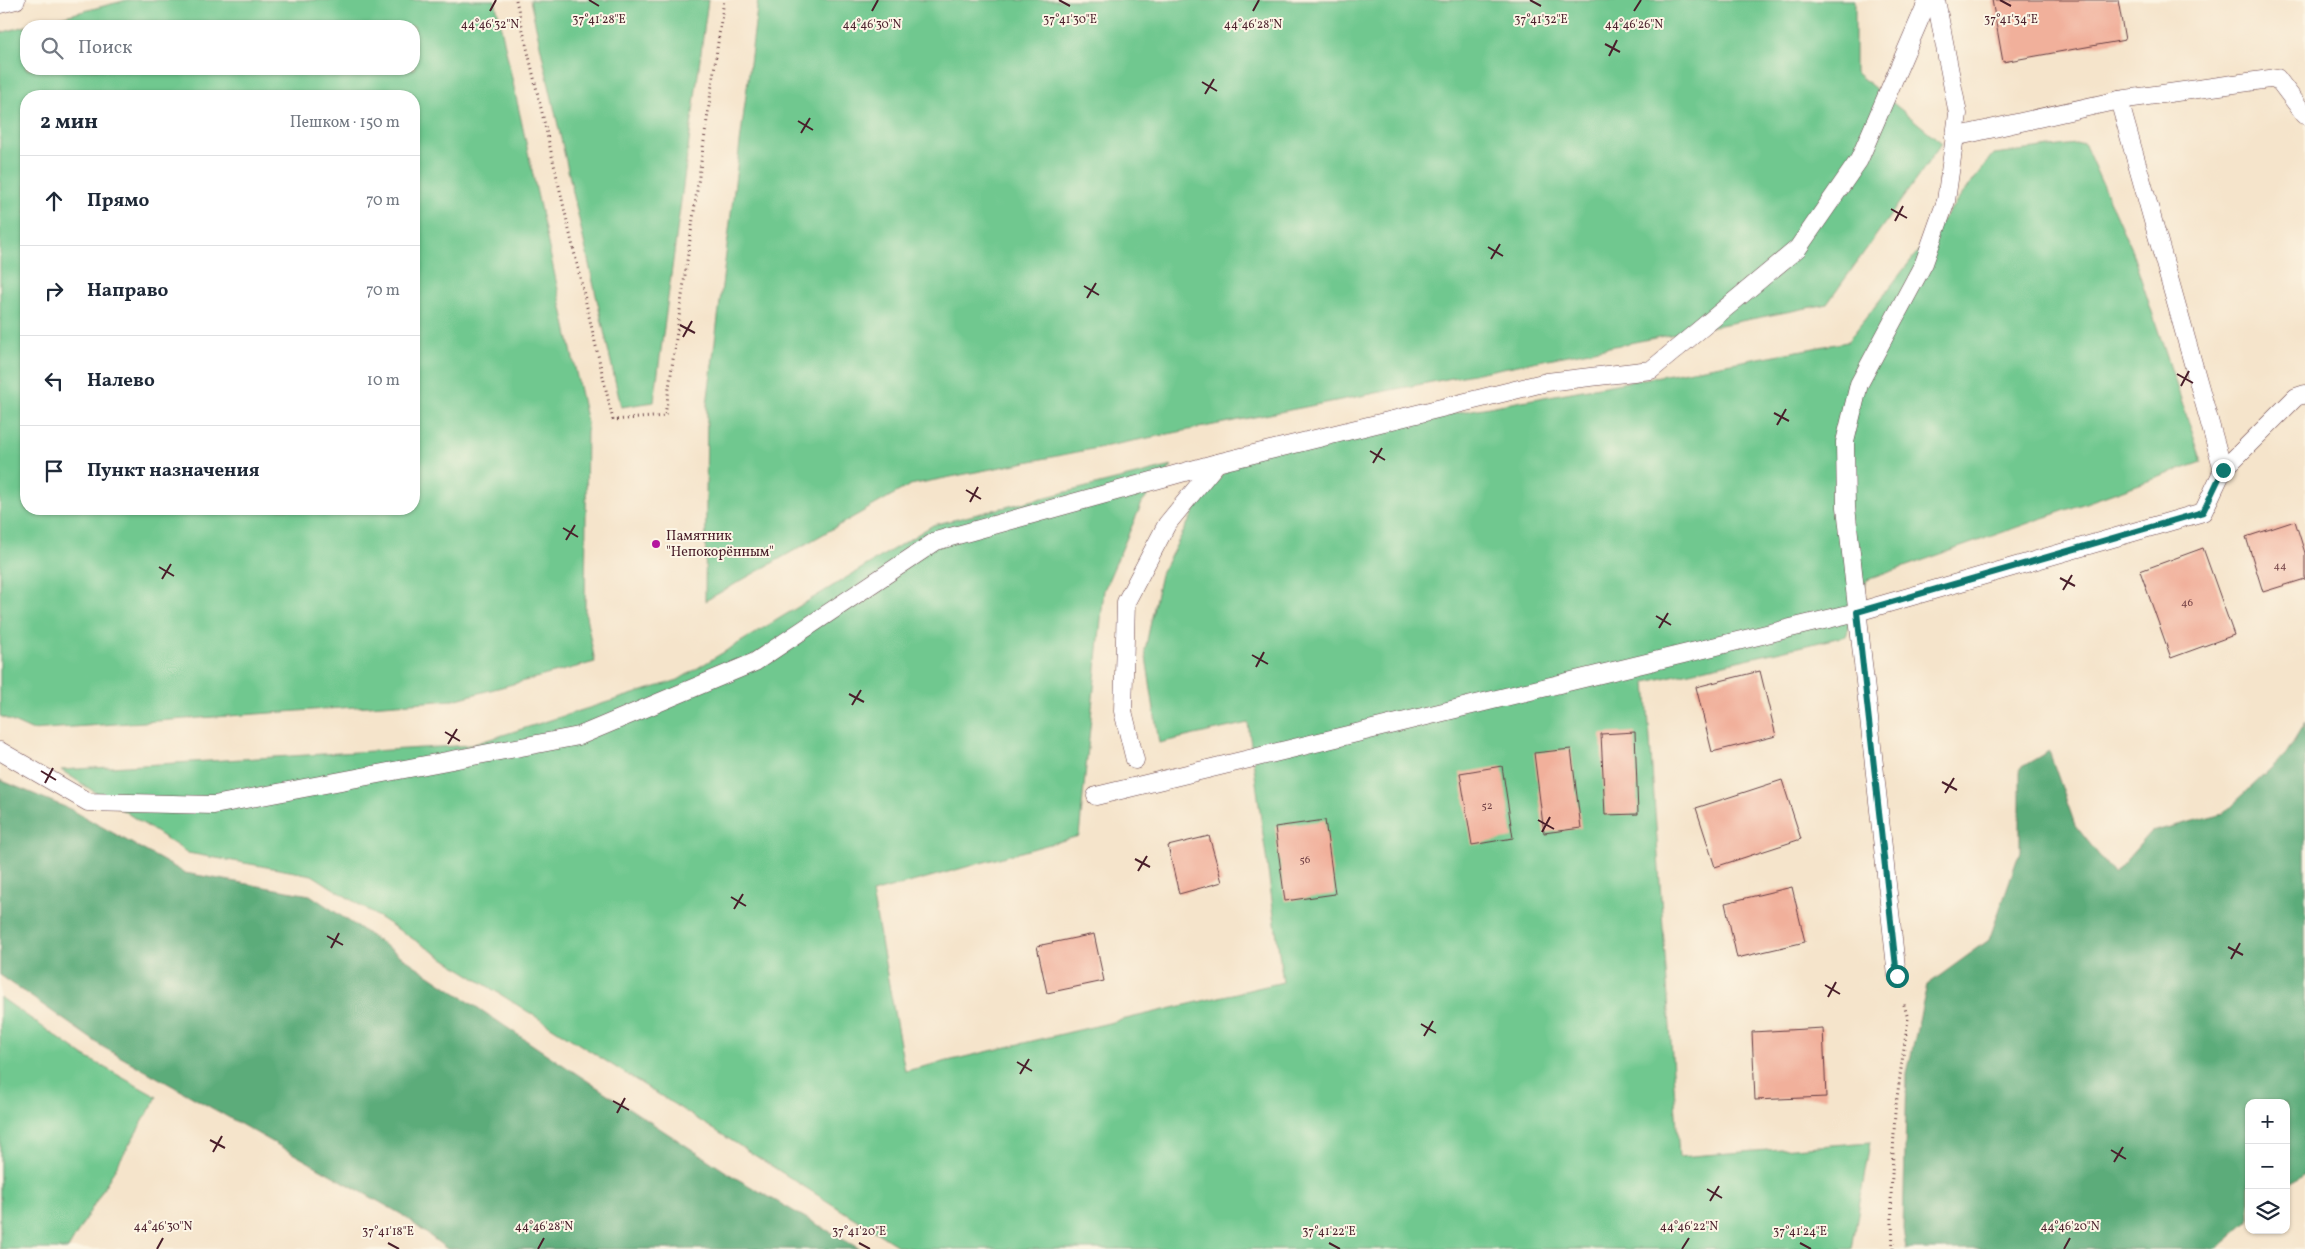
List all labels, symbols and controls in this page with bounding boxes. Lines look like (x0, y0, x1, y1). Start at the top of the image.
text: 37°41'28"E (572, 12, 626, 28)
text: 37°41'30"E (1043, 12, 1097, 28)
text: 37°41'32"E (1514, 12, 1568, 28)
text: 37°41'34"E (1984, 12, 2038, 28)
text: 44°46'32"N (461, 17, 519, 33)
text: 44°46'30"N (843, 17, 902, 33)
text: 44°46'28"N (1224, 17, 1282, 33)
text: 44°46'26"N (1605, 17, 1663, 33)
search box (20, 20, 420, 75)
icon: search (38, 34, 66, 62)
text: Поиск (78, 35, 132, 61)
text: 2 мин (40, 108, 98, 137)
text: Пешком · 150 m (290, 112, 400, 134)
icon: ahead (40, 187, 68, 215)
text: Прямо (87, 188, 149, 214)
text: 70 m (366, 190, 400, 212)
icon: right (40, 277, 68, 305)
text: Направо (87, 278, 169, 304)
text: 70 m (366, 280, 400, 302)
icon: left (40, 367, 68, 395)
text: Налево (87, 368, 155, 394)
text: 10 m (367, 370, 400, 392)
icon: arrive (40, 457, 68, 485)
text: Пункт назначения (87, 458, 260, 484)
route end (2212, 459, 2235, 482)
place label: Памятник "Непокорённым" (666, 527, 774, 562)
marker: Памятник "Непокорённым" (650, 538, 662, 550)
house number: 44 (2273, 559, 2287, 574)
house number: 46 (2181, 596, 2193, 611)
house number: 52 (1481, 799, 1493, 814)
house number: 56 (1300, 853, 1311, 868)
route start (1886, 965, 1909, 988)
map controls (2245, 1099, 2290, 1234)
button: + (2245, 1099, 2290, 1144)
button: − (2245, 1144, 2290, 1189)
button: layers (2245, 1189, 2290, 1234)
text: 44°46'30"N (134, 1219, 193, 1235)
text: 44°46'28"N (515, 1219, 573, 1235)
text: 44°46'22"N (1660, 1219, 1718, 1235)
text: 44°46'20"N (2040, 1219, 2100, 1235)
text: 37°41'18"E (362, 1224, 414, 1240)
text: 37°41'20"E (832, 1224, 886, 1240)
text: 37°41'22"E (1302, 1224, 1356, 1240)
text: 37°41'24"E (1773, 1224, 1827, 1240)

